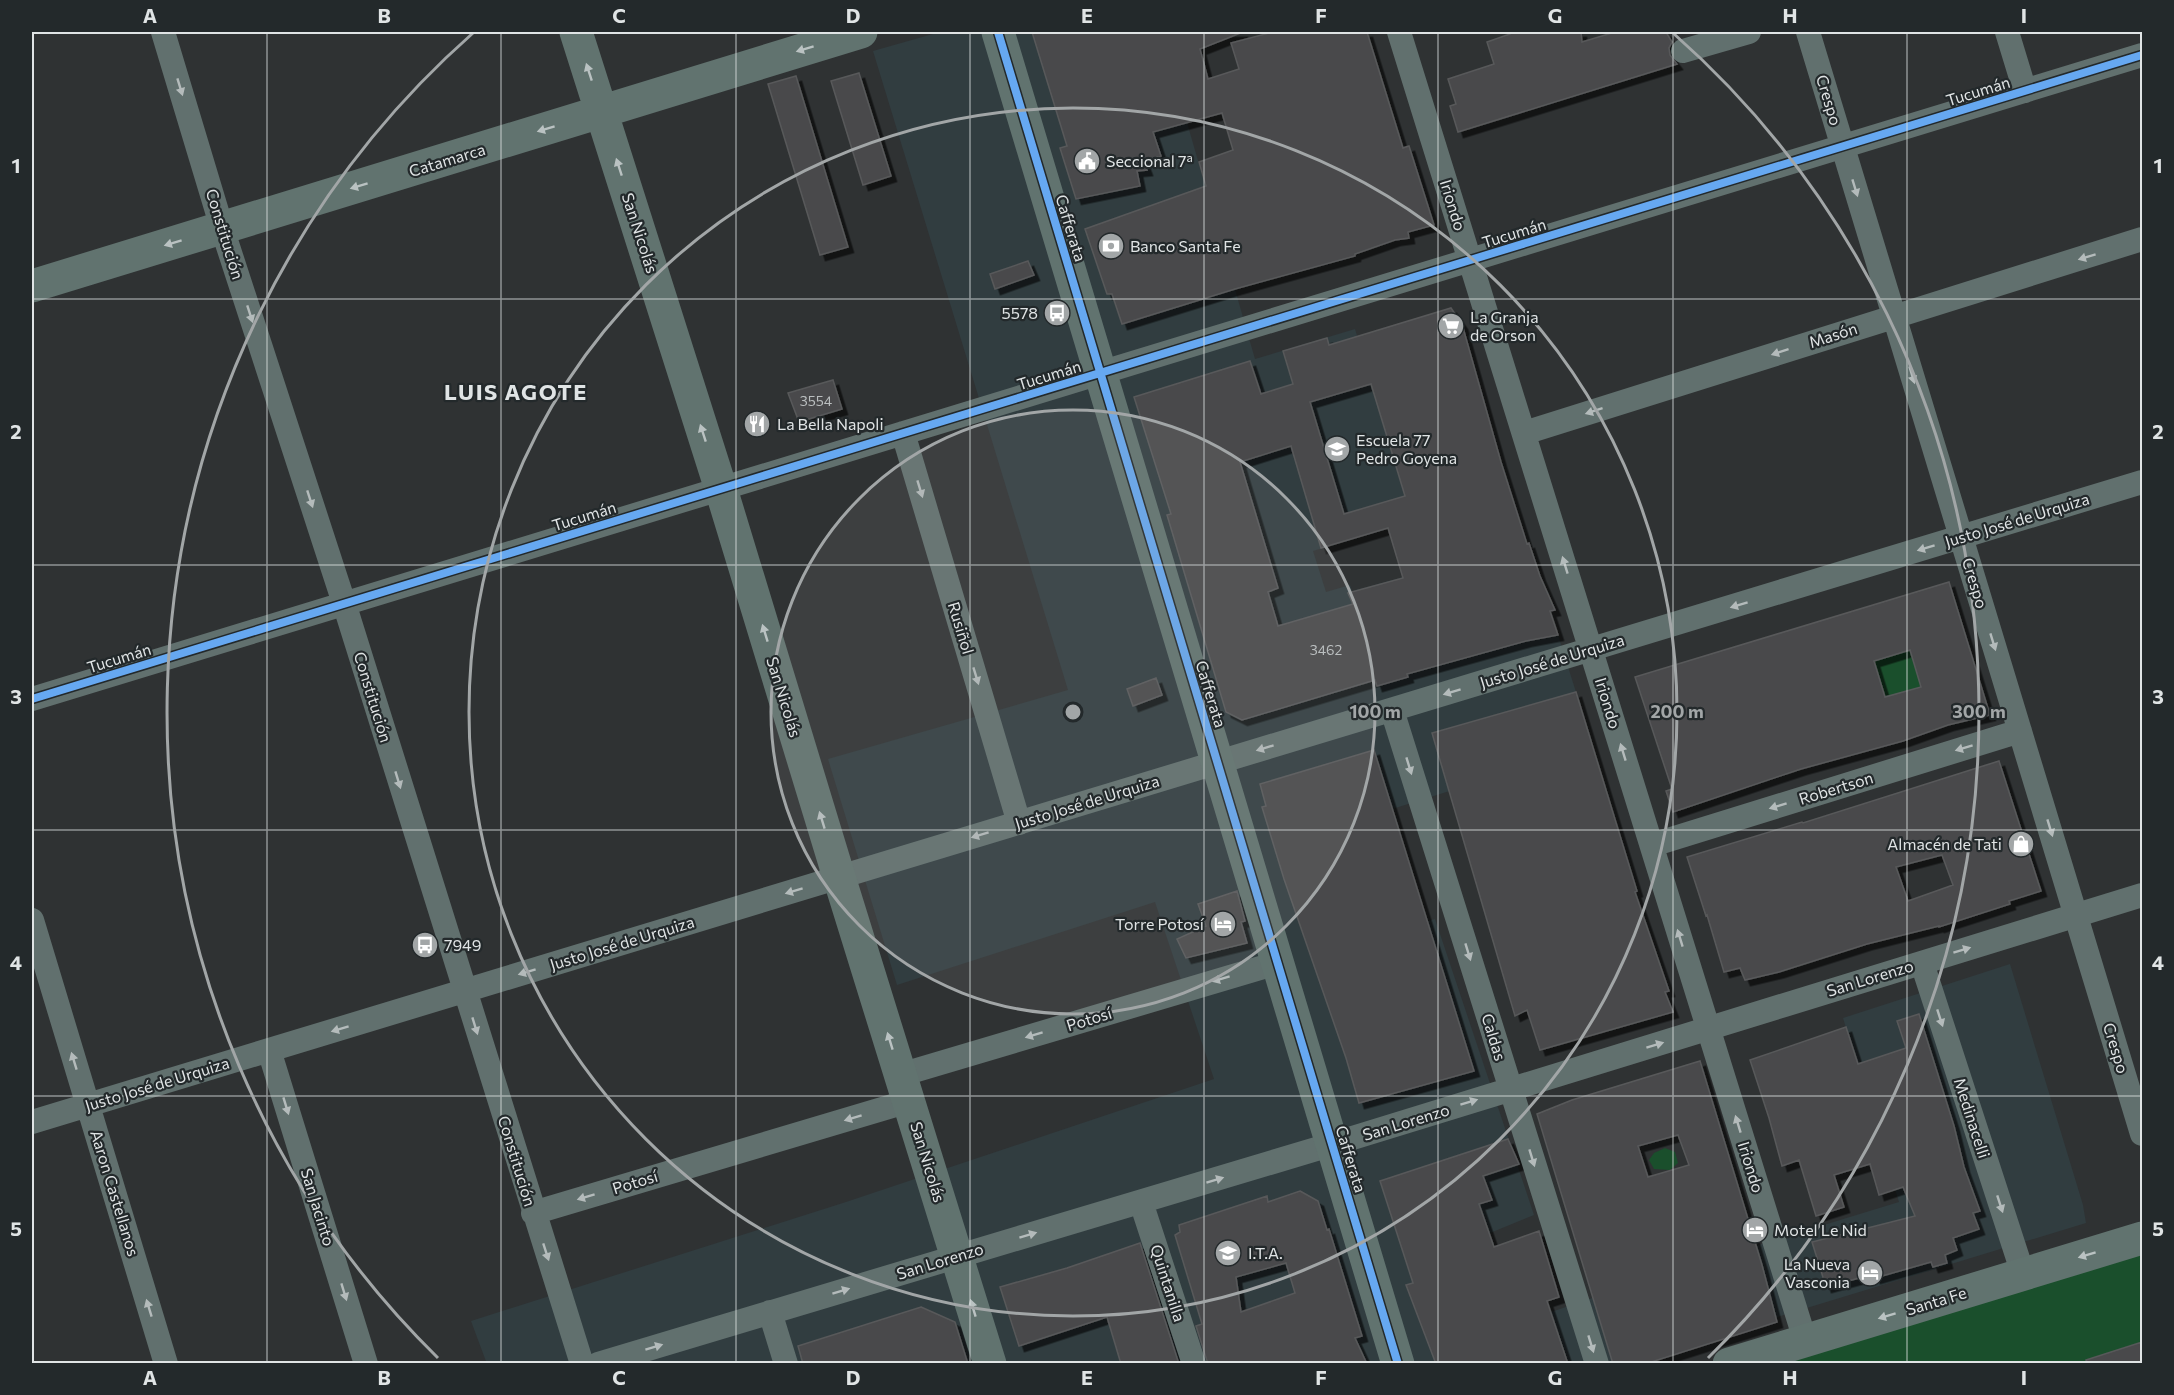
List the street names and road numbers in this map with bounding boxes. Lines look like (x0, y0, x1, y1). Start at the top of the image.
street label: Crespo (1813, 72, 1846, 127)
street label: Tucumán (1943, 72, 2012, 109)
street label: Catamarca (406, 139, 487, 180)
street label: Iriondo (1437, 177, 1470, 233)
street label: Constitución (203, 186, 248, 282)
street label: San Nicolás (619, 190, 662, 275)
street label: Cafferata (1052, 192, 1091, 264)
street label: Tucumán (1479, 214, 1548, 251)
street label: Masón (1806, 318, 1859, 351)
street label: Tucumán (1014, 356, 1083, 393)
street label: Justo José de Urquiza (1942, 489, 2091, 551)
street label: Tucumán (549, 497, 618, 534)
street label: Crespo (1959, 555, 1992, 610)
street label: Rusiñol (945, 599, 978, 656)
street label: Justo José de Urquiza (1477, 630, 1626, 692)
street label: Tucumán (84, 639, 153, 676)
street label: Constitución (351, 649, 396, 745)
street label: San Nicolás (763, 654, 806, 739)
street label: Cafferata (1192, 658, 1231, 730)
street label: Iriondo (1592, 675, 1625, 731)
street label: Robertson (1796, 767, 1875, 808)
street label: Justo José de Urquiza (1012, 771, 1161, 833)
street label: Justo José de Urquiza (547, 912, 696, 974)
street label: San Lorenzo (1824, 955, 1916, 1000)
street label: Potosí (1064, 1002, 1115, 1034)
street label: Caldas (1478, 1011, 1511, 1063)
street label: Crespo (2100, 1020, 2133, 1075)
street label: Justo José de Urquiza (82, 1053, 231, 1115)
street label: Medinacelli (1951, 1075, 1994, 1160)
street label: San Lorenzo (1360, 1099, 1452, 1144)
street label: Constitución (495, 1113, 540, 1209)
street label: San Nicolás (907, 1119, 950, 1204)
street label: Cafferata (1332, 1123, 1371, 1195)
street label: Aaron Castellanos (87, 1127, 144, 1258)
street label: Iriondo (1735, 1139, 1768, 1195)
street label: Potosí (610, 1165, 661, 1197)
street label: San Jacinto (298, 1166, 339, 1248)
street label: San Lorenzo (894, 1238, 986, 1283)
street label: Quintanilla (1147, 1242, 1190, 1324)
street label: Santa Fe (1903, 1282, 1968, 1319)

